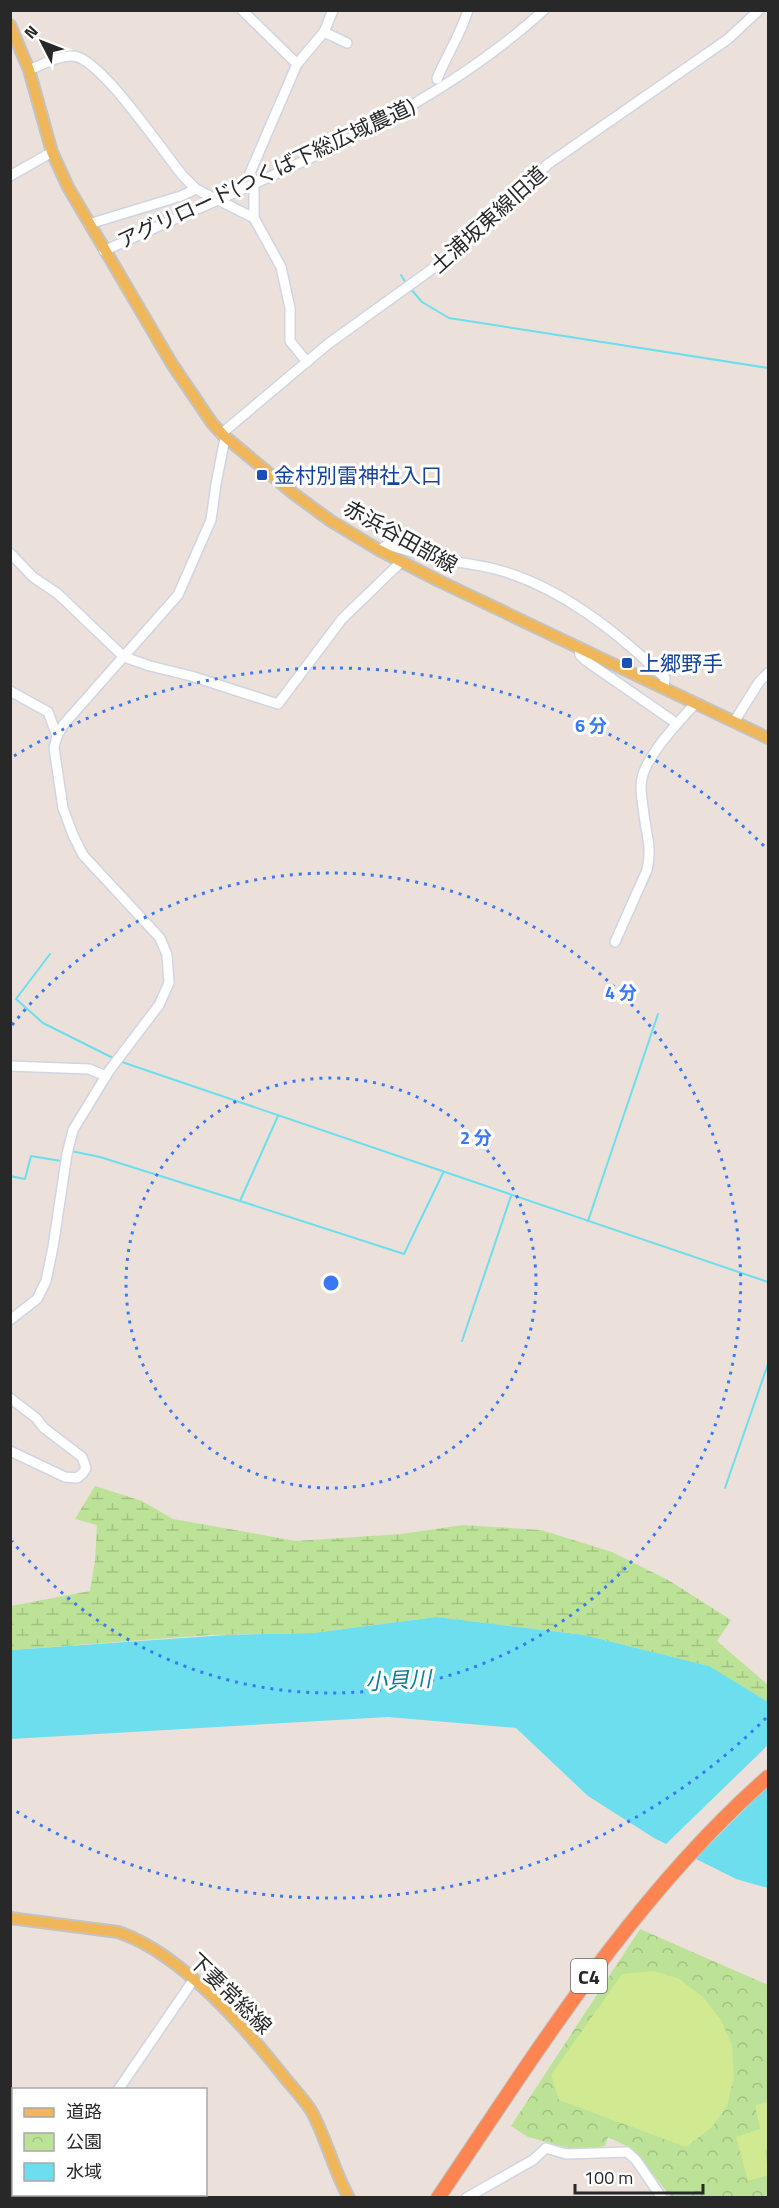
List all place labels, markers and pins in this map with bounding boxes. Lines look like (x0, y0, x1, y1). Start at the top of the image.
place label: 金村別雷神社入口 (274, 459, 442, 491)
marker: 金村別雷神社入口 (255, 468, 269, 482)
place label: 上郷野手 (639, 647, 723, 679)
marker: 上郷野手 (620, 656, 634, 670)
centre of rings (321, 1273, 341, 1293)

